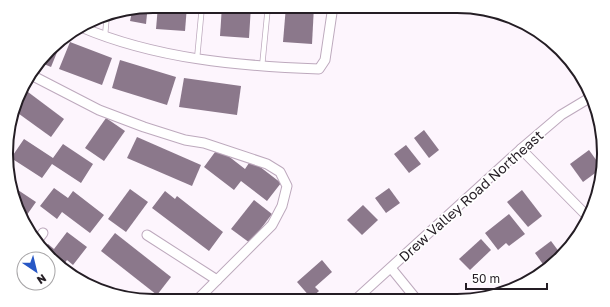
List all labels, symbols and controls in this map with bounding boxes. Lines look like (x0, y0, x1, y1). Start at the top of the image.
street label: Drew Valley Road Northeast (395, 126, 546, 265)
north arrow (16, 251, 56, 291)
scale bar (466, 265, 547, 291)
text: 50 m (472, 271, 500, 286)
text: N (35, 272, 49, 287)

